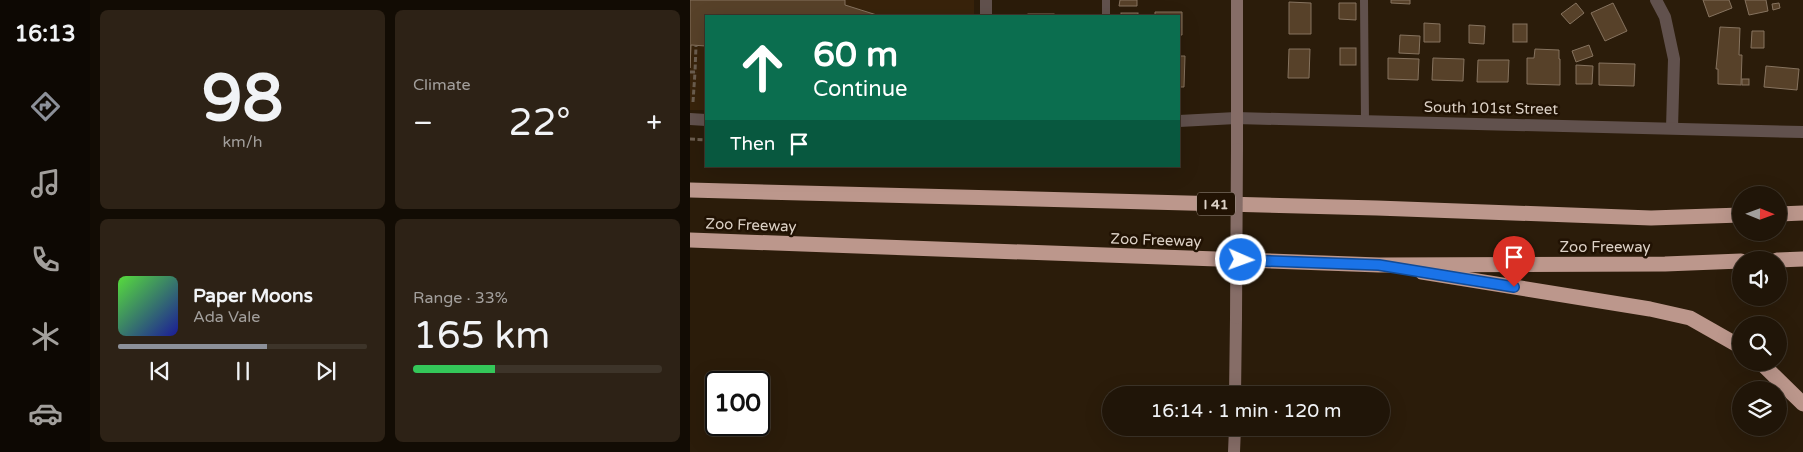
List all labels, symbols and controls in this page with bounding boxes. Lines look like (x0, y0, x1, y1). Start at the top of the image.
text: 16:13 (15, 21, 75, 47)
text: 60 m (813, 34, 898, 76)
icon: ahead (730, 35, 795, 100)
text: 98 (202, 60, 283, 139)
text: Climate (413, 75, 471, 95)
text: Continue (813, 76, 908, 102)
icon: directions (28, 89, 63, 124)
street label: South 101st Street (1424, 98, 1558, 118)
text: 22° (509, 100, 571, 146)
text: − (413, 106, 433, 140)
text: + (646, 106, 662, 140)
icon: arrive (785, 130, 813, 158)
text: km/h (222, 132, 263, 152)
text: Then (730, 133, 775, 155)
icon: music (28, 166, 63, 201)
north arrow (1732, 186, 1788, 241)
map controls (1732, 186, 1787, 436)
road number: I 41 (1197, 192, 1235, 215)
street label: Zoo Freeway (705, 214, 797, 236)
street label: Zoo Freeway (1110, 229, 1202, 251)
position arrow (1214, 233, 1266, 285)
pin (1493, 236, 1535, 287)
street label: Zoo Freeway (1560, 238, 1651, 256)
icon: phone (28, 242, 63, 277)
icon: arrive (1500, 243, 1528, 271)
button: sound (1732, 251, 1787, 306)
text: Paper Moons (193, 285, 313, 307)
text: Range · 33% (413, 288, 508, 308)
text: Ada Vale (193, 307, 260, 327)
text: 165 km (413, 313, 550, 359)
button: search (1732, 316, 1787, 371)
icon: climate (28, 319, 63, 354)
icon: previous (146, 357, 174, 385)
icon: pause (229, 357, 257, 385)
icon: next (312, 357, 340, 385)
speed limit sign: 100 (705, 371, 770, 436)
button: layers (1732, 381, 1787, 436)
icon: car (28, 396, 63, 431)
text: 16:14 · 1 min · 120 m (1150, 400, 1342, 422)

